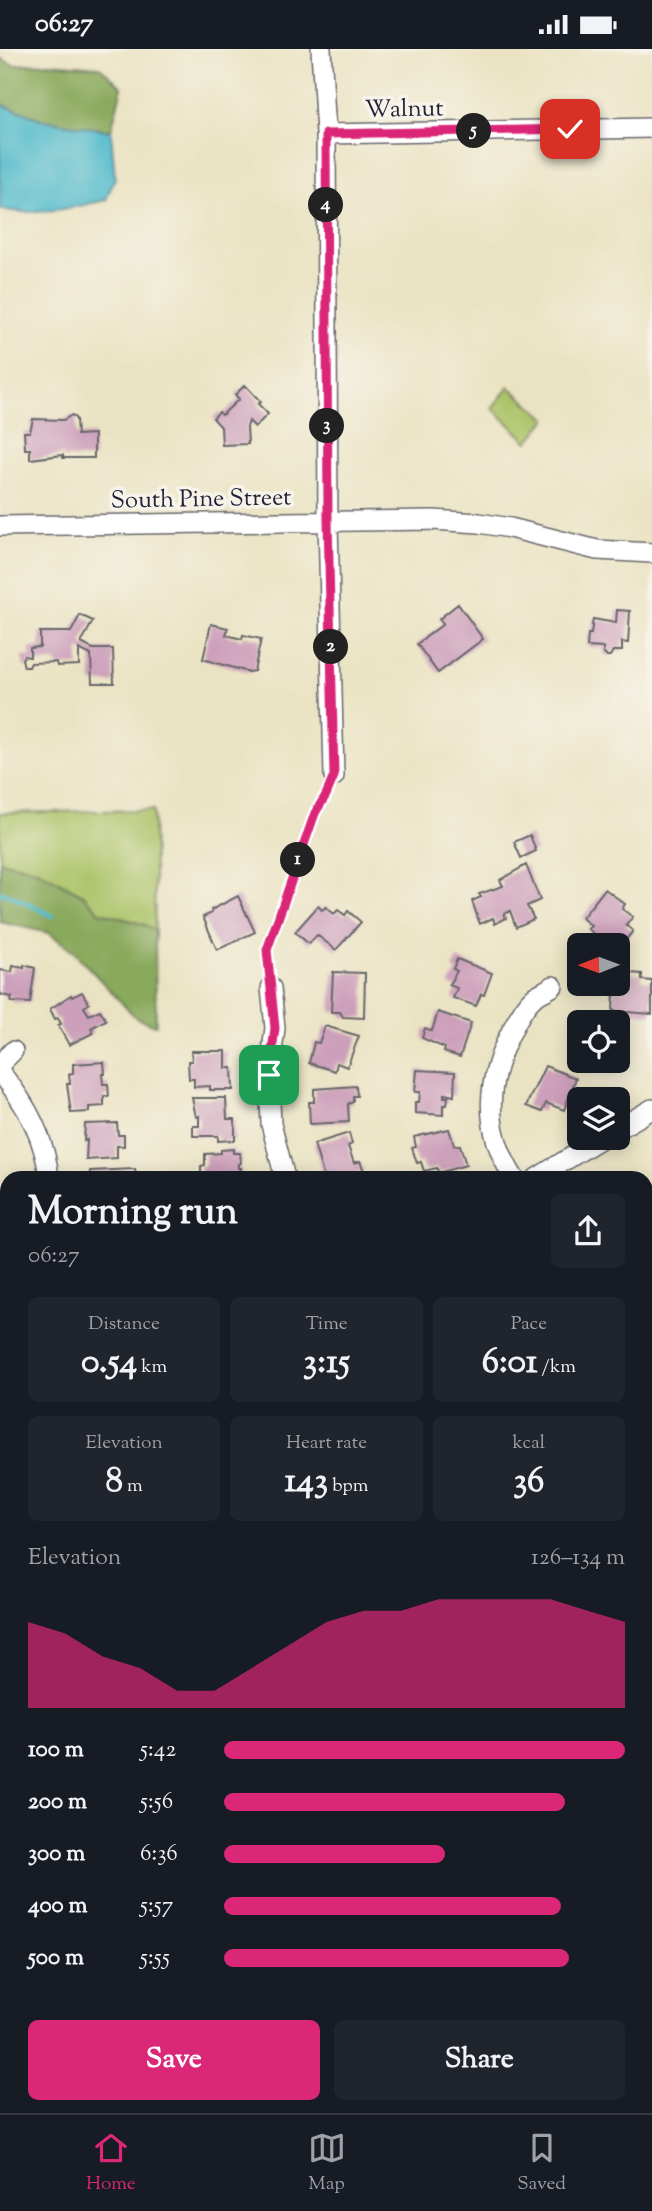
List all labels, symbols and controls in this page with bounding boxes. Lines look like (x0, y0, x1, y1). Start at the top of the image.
text: 06:27 (35, 6, 93, 43)
street label: Walnut (364, 92, 444, 128)
pin (540, 99, 600, 159)
icon: check (551, 110, 589, 148)
pin: 5 (456, 113, 491, 149)
text: 5 (470, 117, 477, 144)
pin: 4 (308, 187, 344, 223)
text: 4 (321, 191, 330, 218)
pin: 3 (310, 409, 344, 443)
text: 3 (323, 412, 330, 439)
street label: South Pine Street (110, 481, 292, 519)
pin: 2 (314, 629, 348, 665)
text: 2 (326, 633, 335, 660)
pin: 1 (280, 843, 316, 877)
text: 1 (294, 846, 301, 873)
north arrow (567, 933, 630, 996)
map controls (567, 933, 630, 1150)
button: locate (567, 1010, 630, 1073)
pin (239, 1045, 299, 1105)
icon: arrive (250, 1056, 288, 1094)
button: layers (567, 1087, 630, 1150)
text: Morning run (28, 1187, 238, 1241)
button: share (551, 1194, 625, 1268)
text: 06:27 (28, 1240, 80, 1273)
text: Distance (88, 1311, 160, 1338)
text: Time (305, 1311, 348, 1338)
text: Pace (511, 1311, 547, 1338)
text: 0.54 (81, 1338, 137, 1389)
text: 3:15 (303, 1338, 350, 1389)
text: 6:01 (482, 1338, 538, 1389)
text: km (137, 1354, 167, 1381)
text: /km (538, 1354, 576, 1381)
text: Elevation (86, 1430, 163, 1457)
text: Heart rate (286, 1430, 367, 1457)
text: kcal (512, 1430, 545, 1457)
text: 8 (106, 1457, 123, 1508)
text: 143 (284, 1457, 328, 1508)
text: 36 (513, 1457, 544, 1508)
text: m (123, 1473, 143, 1500)
text: bpm (328, 1473, 369, 1500)
text: Elevation (28, 1542, 121, 1575)
text: 126–134 m (531, 1542, 625, 1575)
text: 100 m (28, 1734, 84, 1767)
text: 5:42 (140, 1734, 176, 1767)
text: 200 m (28, 1786, 87, 1819)
text: 5:56 (140, 1786, 173, 1819)
text: 300 m (28, 1838, 85, 1871)
text: 6:36 (140, 1838, 178, 1871)
text: 400 m (28, 1890, 88, 1923)
text: 5:57 (140, 1890, 173, 1923)
text: 500 m (28, 1942, 84, 1975)
text: 5:55 (140, 1942, 170, 1975)
button: Save (28, 2020, 320, 2100)
button: Share (334, 2020, 625, 2100)
tab: Home (86, 2129, 136, 2198)
tab: Map (308, 2129, 346, 2198)
tab: Saved (517, 2129, 566, 2198)

